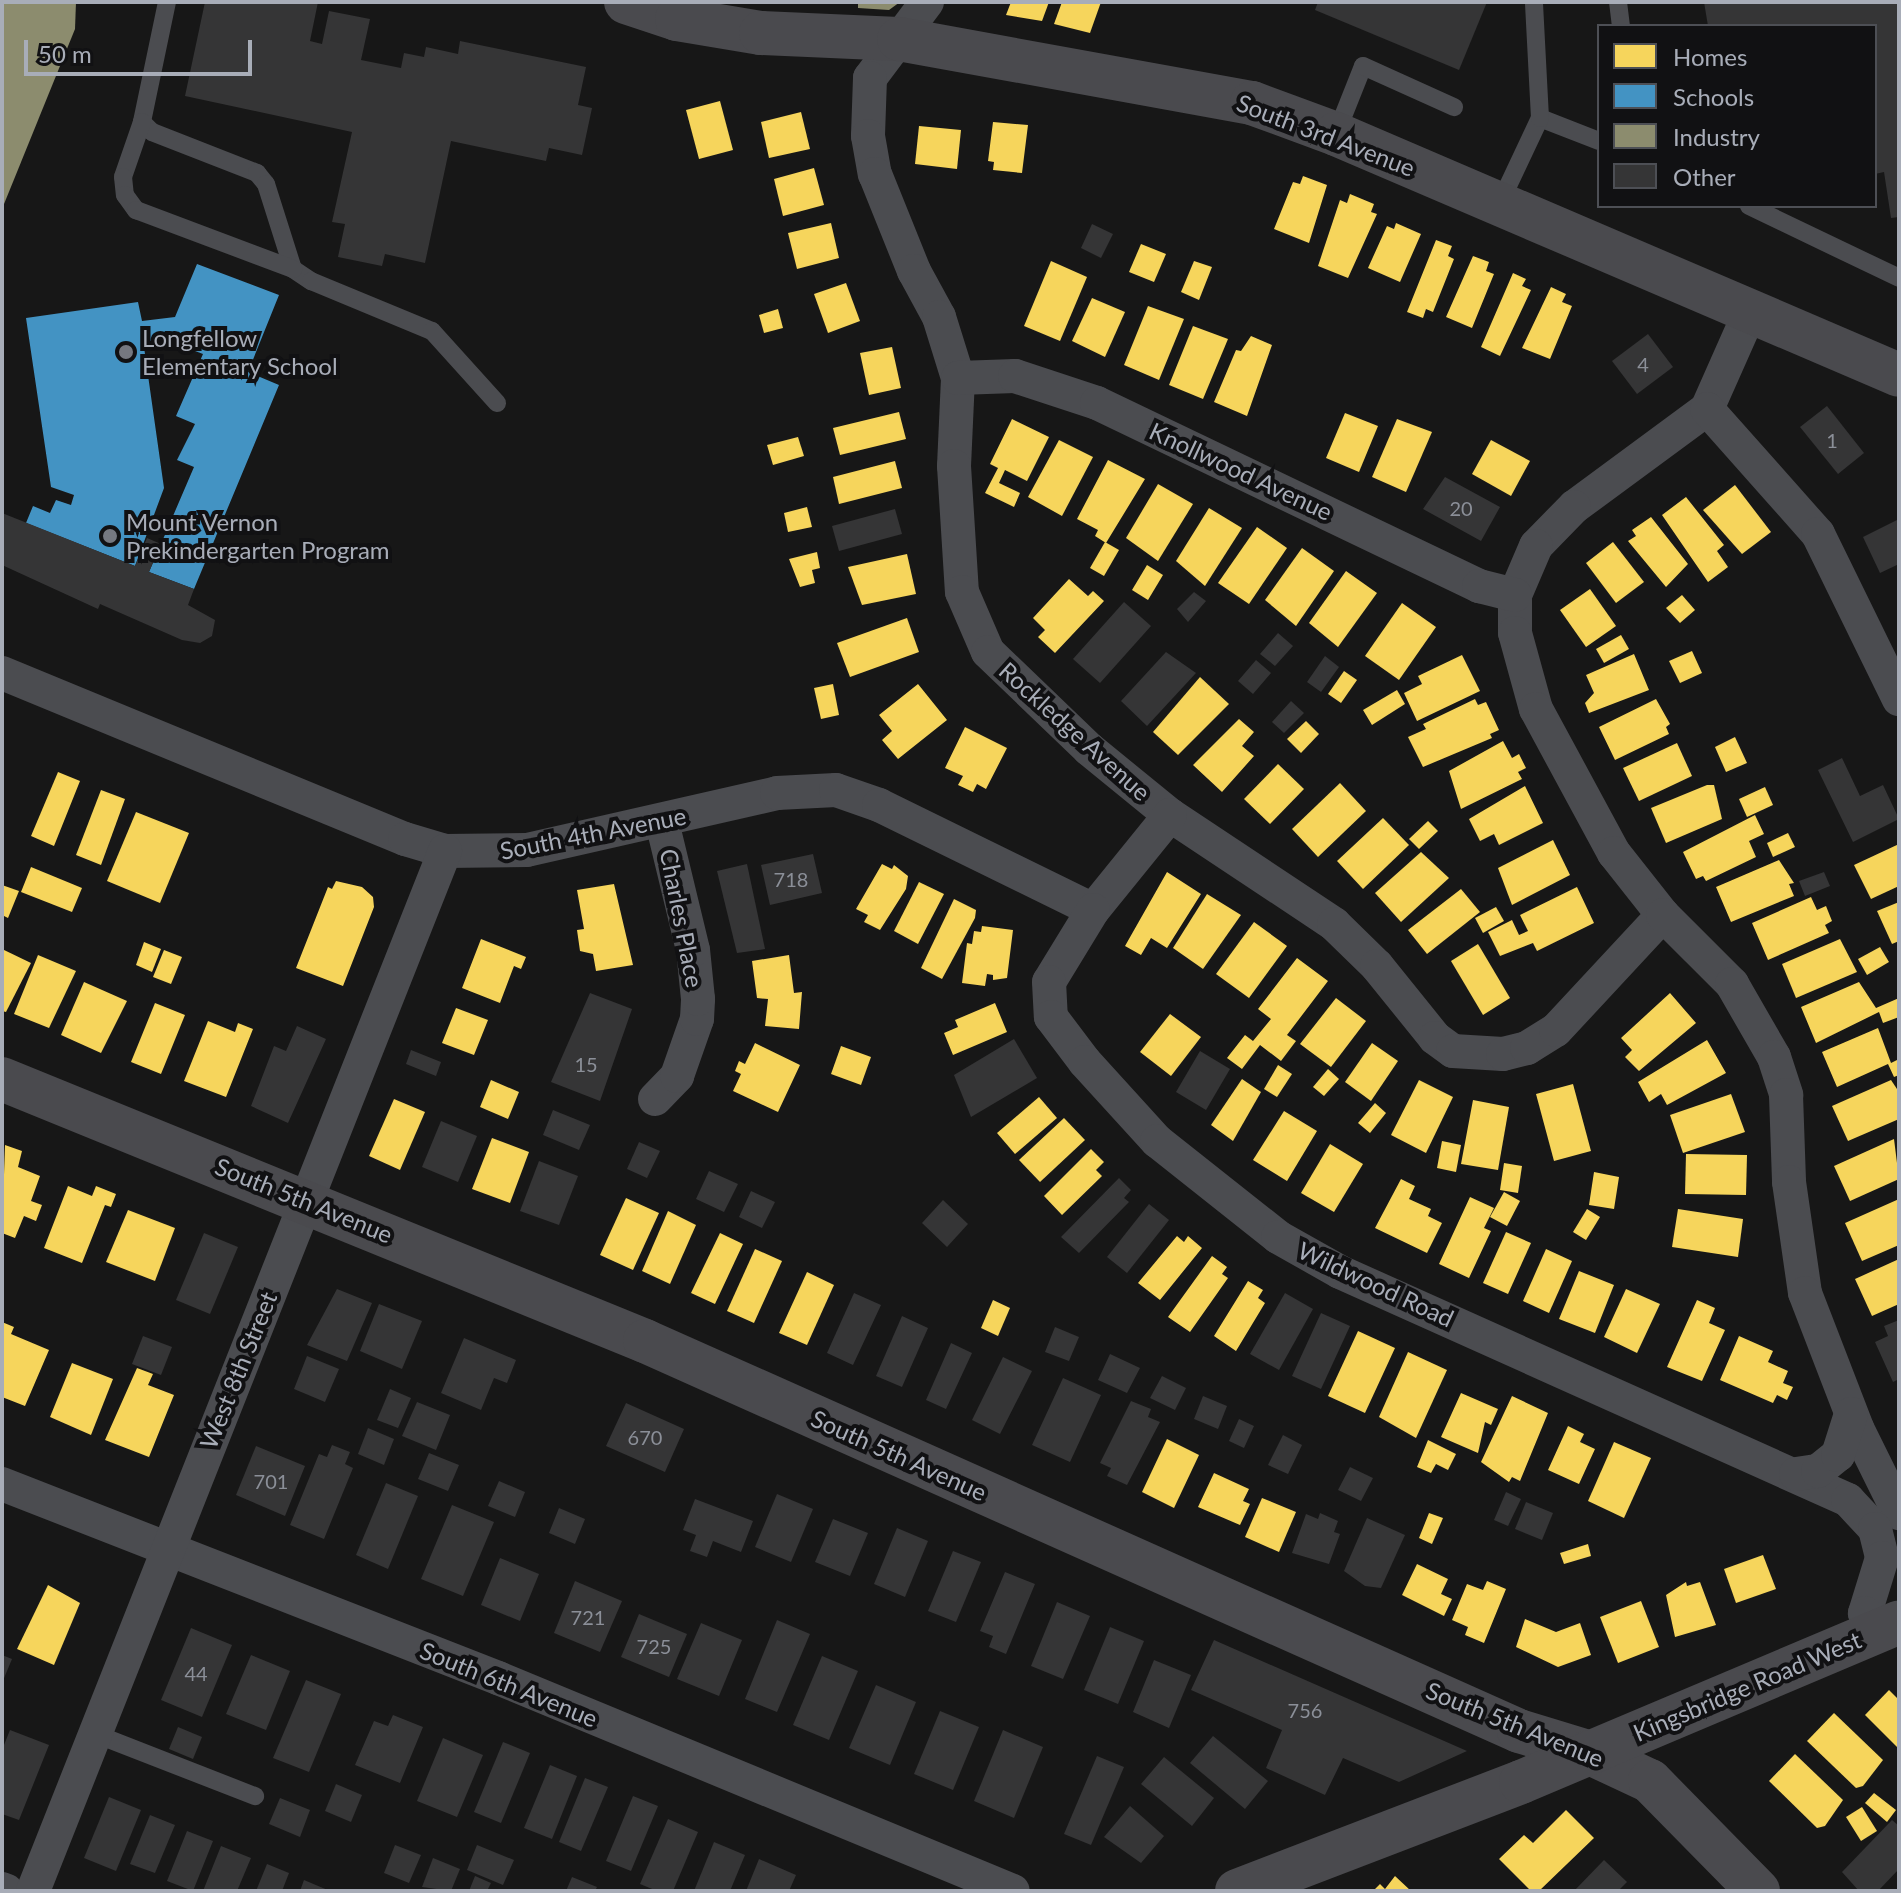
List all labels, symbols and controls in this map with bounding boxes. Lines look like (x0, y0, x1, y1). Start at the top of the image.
scale bar (28, 24, 256, 74)
legend (1597, 24, 1877, 208)
text: 50 m (38, 39, 92, 68)
text: Homes (1673, 42, 1747, 71)
text: Schools (1673, 82, 1754, 111)
street label: South 3rd Avenue (1232, 88, 1420, 182)
text: Industry (1673, 122, 1760, 151)
text: Other (1673, 162, 1736, 191)
place label: Longfellow Elementary School (142, 324, 338, 380)
marker: Longfellow Elementary School (117, 343, 135, 361)
house number: 4 (1637, 352, 1649, 376)
street label: Knollwood Avenue (1145, 416, 1337, 526)
house number: 1 (1826, 428, 1838, 452)
house number: 20 (1449, 496, 1473, 520)
place label: Mount Vernon Prekindergarten Program (126, 508, 390, 564)
marker: Mount Vernon Prekindergarten Program (101, 527, 119, 545)
street label: Rockledge Avenue (993, 655, 1157, 807)
street label: South 4th Avenue (497, 801, 689, 865)
street label: Charles Place (654, 846, 710, 990)
house number: 718 (774, 867, 808, 891)
house number: 15 (574, 1052, 598, 1076)
street label: South 5th Avenue (211, 1151, 397, 1249)
street label: Wildwood Road (1294, 1235, 1458, 1333)
street label: West 8th Street (193, 1287, 283, 1453)
street label: South 5th Avenue (807, 1403, 991, 1507)
house number: 670 (628, 1425, 662, 1449)
house number: 701 (254, 1469, 288, 1493)
house number: 721 (571, 1605, 605, 1629)
street label: Kingsbridge Road West (1629, 1625, 1865, 1747)
house number: 725 (637, 1634, 671, 1658)
street label: South 6th Avenue (416, 1635, 602, 1733)
house number: 44 (184, 1661, 208, 1685)
street label: South 5th Avenue (1422, 1675, 1608, 1773)
house number: 756 (1288, 1698, 1322, 1722)

